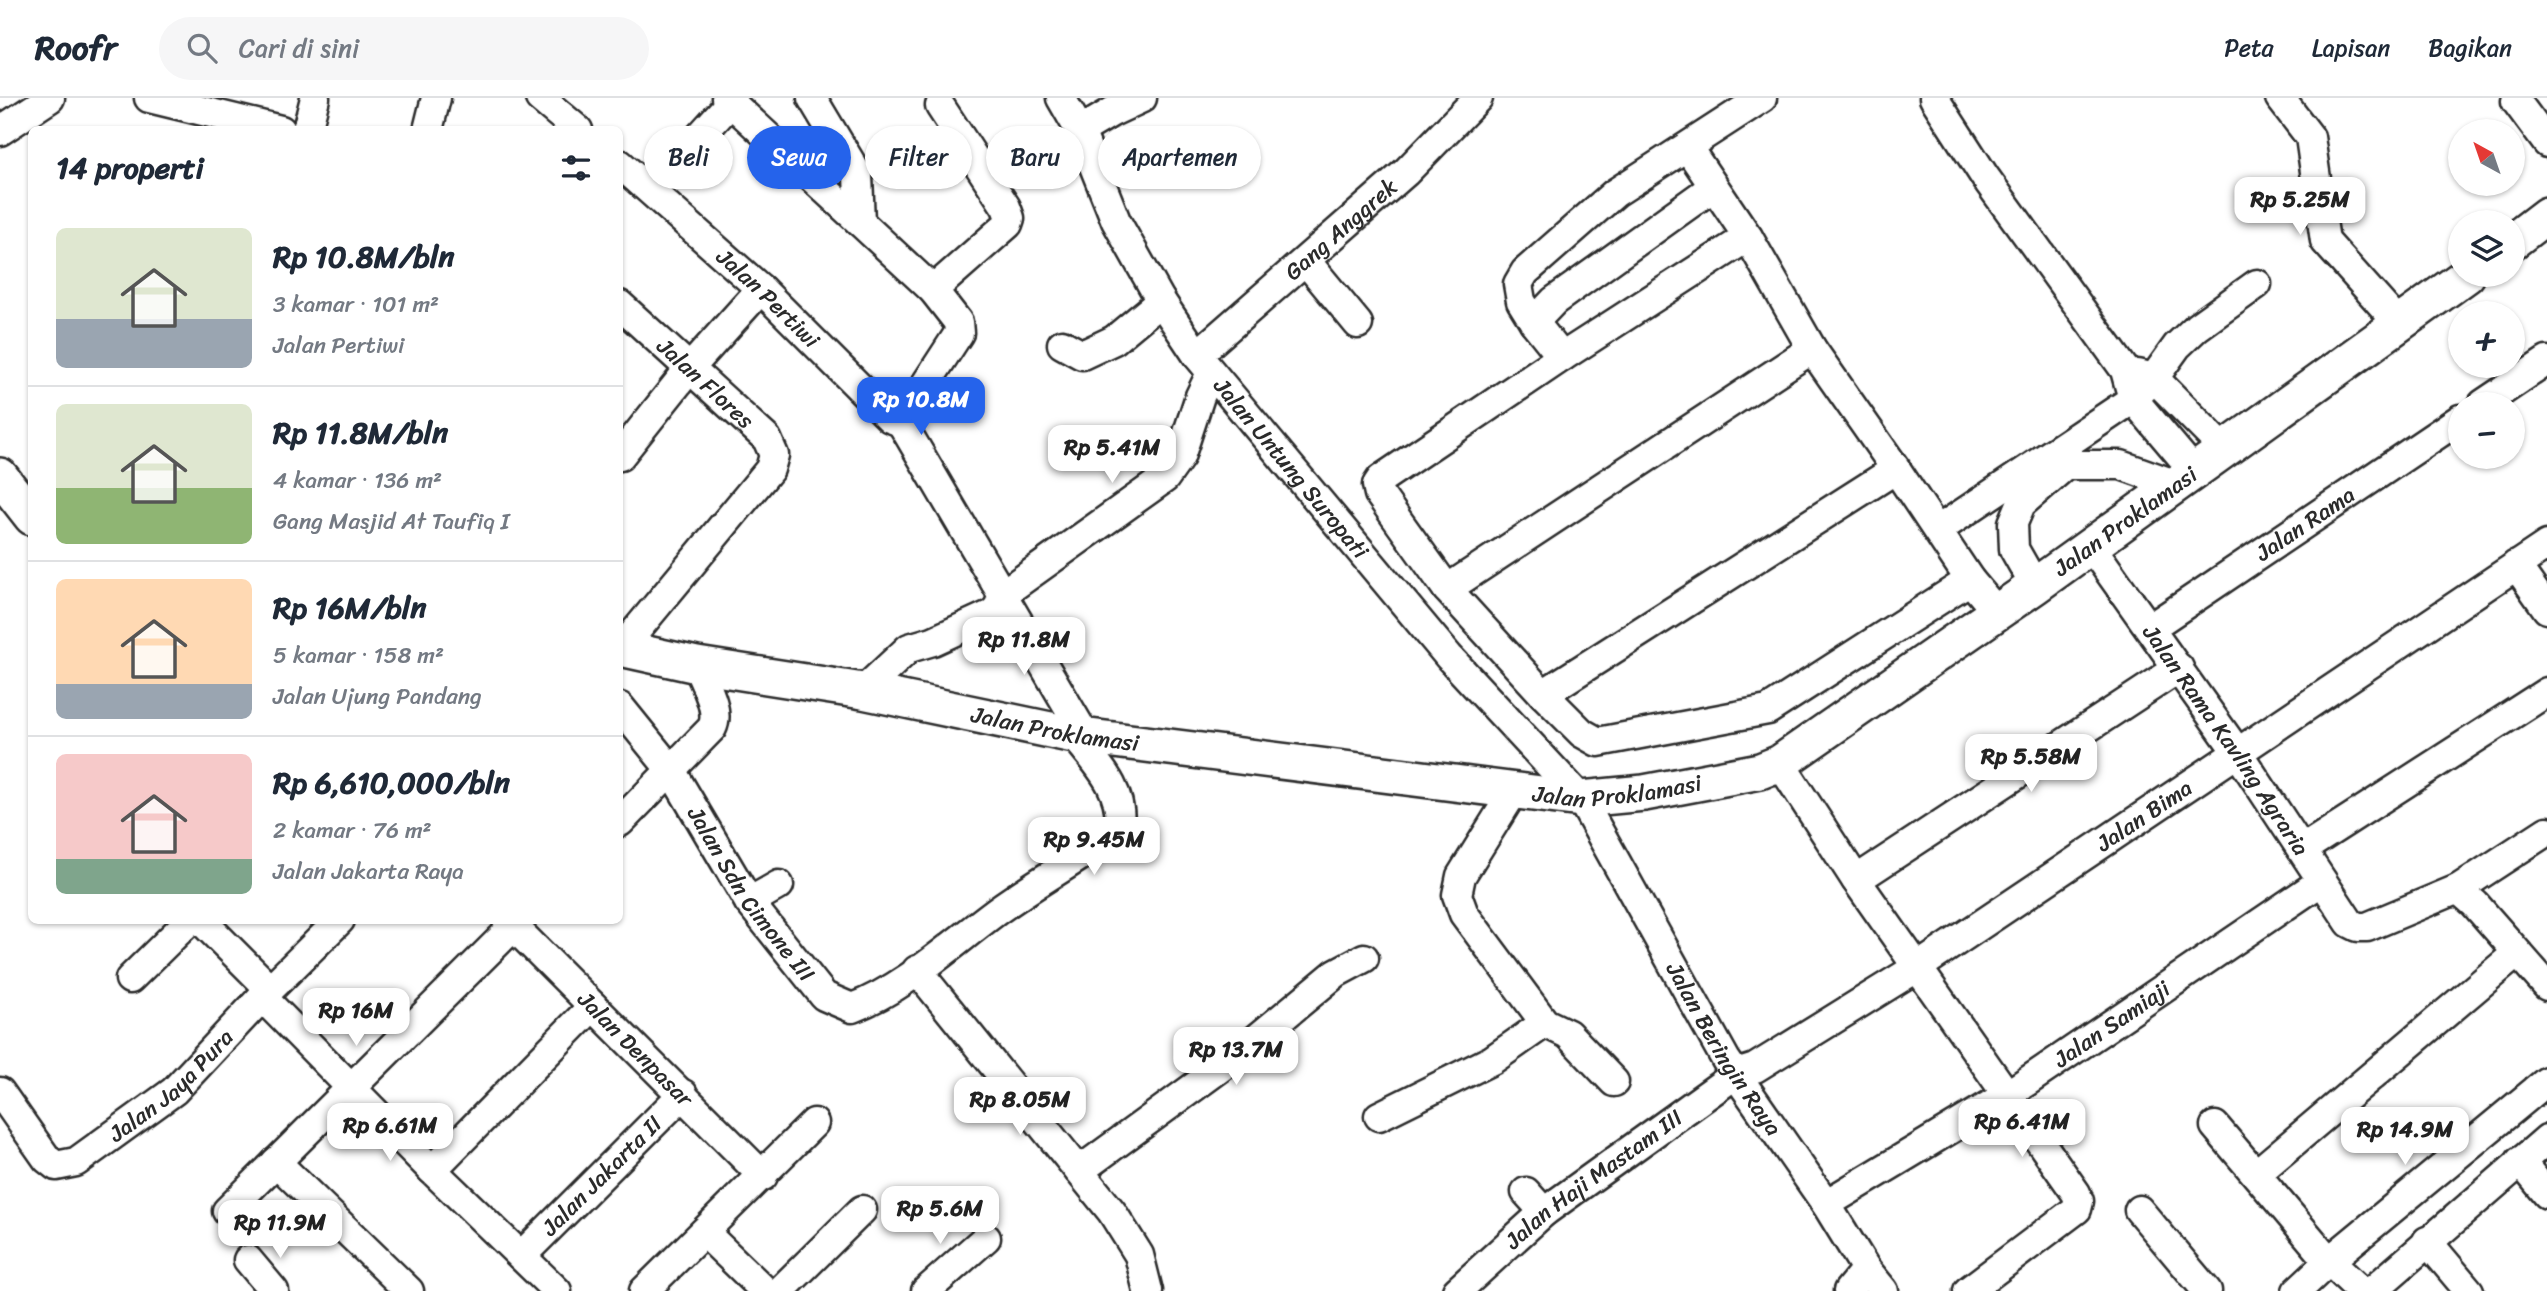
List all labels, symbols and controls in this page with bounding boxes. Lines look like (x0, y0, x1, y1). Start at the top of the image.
search box (159, 17, 649, 80)
text: Roofr (35, 19, 117, 77)
text: Cari di sini (239, 25, 359, 71)
text: Peta (2224, 27, 2274, 69)
text: Lapisan (2312, 27, 2390, 69)
text: Bagikan (2428, 27, 2512, 69)
icon: search (183, 29, 221, 67)
north arrow (2448, 119, 2525, 196)
map controls (2448, 119, 2525, 469)
chip: Beli (644, 126, 733, 189)
chip: Sewa (747, 126, 851, 189)
chip: Filter (865, 126, 972, 189)
chip: Baru (986, 126, 1084, 189)
chip: Apartemen (1098, 126, 1261, 189)
text: 14 properti (56, 141, 204, 195)
icon: filters (557, 149, 595, 187)
street label: Gang Anggrek (1275, 167, 1408, 291)
pin: Rp 5.25M (2228, 178, 2372, 237)
text: Rp 5.25M (2250, 179, 2350, 220)
button: layers (2448, 210, 2525, 287)
text: Rp 10.8M/bln (273, 230, 455, 284)
street label: Jalan Pertiwi (706, 237, 830, 359)
icon: home (112, 256, 196, 340)
text: 3 kamar · 101 m² (273, 284, 439, 325)
button: + (2448, 301, 2525, 378)
text: Jalan Pertiwi (273, 325, 404, 366)
street label: Jalan Flores (646, 327, 764, 440)
street label: Jalan Untung Suropati (1202, 368, 1380, 569)
pin: Rp 10.8M (849, 378, 993, 437)
text: Rp 10.8M (873, 379, 969, 420)
button: − (2448, 392, 2525, 469)
text: Rp 11.8M/bln (273, 406, 448, 460)
pin: Rp 5.41M (1040, 426, 1184, 485)
text: Rp 5.41M (1064, 427, 1160, 468)
icon: home (112, 432, 196, 516)
street label: Jalan Proklamasi (2044, 455, 2207, 588)
text: 4 kamar · 136 m² (273, 460, 442, 501)
street label: Jalan Rama (2246, 475, 2364, 573)
text: Gang Masjid At Taufiq I (273, 501, 510, 542)
text: Rp 16M/bln (273, 581, 427, 635)
icon: home (112, 607, 196, 691)
street label: Jalan Rama Kavling Agraria (2131, 615, 2321, 865)
pin: Rp 11.8M (952, 618, 1096, 677)
text: Rp 11.8M (978, 619, 1070, 660)
text: 5 kamar · 158 m² (273, 635, 444, 676)
text: Jalan Ujung Pandang (273, 676, 482, 717)
street label: Jalan Proklamasi (967, 694, 1142, 764)
pin: Rp 5.58M (1959, 734, 2103, 794)
text: Rp 5.58M (1981, 736, 2081, 777)
text: Rp 6,610,000/bln (273, 756, 510, 810)
street label: Jalan Proklamasi (1529, 762, 1706, 820)
street label: Jalan Bima (2087, 768, 2201, 864)
icon: home (112, 782, 196, 866)
street label: Jalan Sdn Cimone III (675, 798, 826, 991)
text: 2 kamar · 76 m² (273, 810, 432, 851)
pin: Rp 9.45M (1022, 818, 1166, 877)
text: Rp 9.45M (1044, 819, 1144, 860)
text: Jalan Jakarta Raya (273, 851, 464, 892)
street label: Jalan Beringin Raya (1654, 954, 1793, 1145)
street label: Jalan Samiaji (2044, 969, 2180, 1079)
street label: Jalan Denpasar (567, 980, 704, 1118)
pin: Rp 16M (299, 988, 413, 1048)
text: Rp 16M (319, 990, 393, 1031)
street label: Jalan Jaya Pura (99, 1019, 244, 1154)
pin: Rp 13.7M (1164, 1028, 1308, 1087)
text: Rp 13.7M (1189, 1029, 1283, 1070)
pin: Rp 8.05M (948, 1077, 1092, 1137)
text: Rp 8.05M (970, 1079, 1070, 1120)
street label: Jalan Haji Mastam III (1494, 1098, 1692, 1261)
pin: Rp 6.41M (1950, 1100, 2094, 1159)
text: Rp 6.41M (1974, 1101, 2070, 1142)
pin: Rp 6.61M (318, 1104, 462, 1163)
text: Rp 6.61M (343, 1105, 437, 1146)
street label: Jalan Jakarta II (531, 1105, 672, 1247)
pin: Rp 14.9M (2333, 1108, 2477, 1167)
text: Rp 14.9M (2357, 1109, 2453, 1150)
pin: Rp 5.6M (875, 1186, 1005, 1246)
text: Rp 5.6M (897, 1188, 983, 1229)
pin: Rp 11.9M (208, 1200, 352, 1260)
text: Rp 11.9M (234, 1202, 326, 1243)

